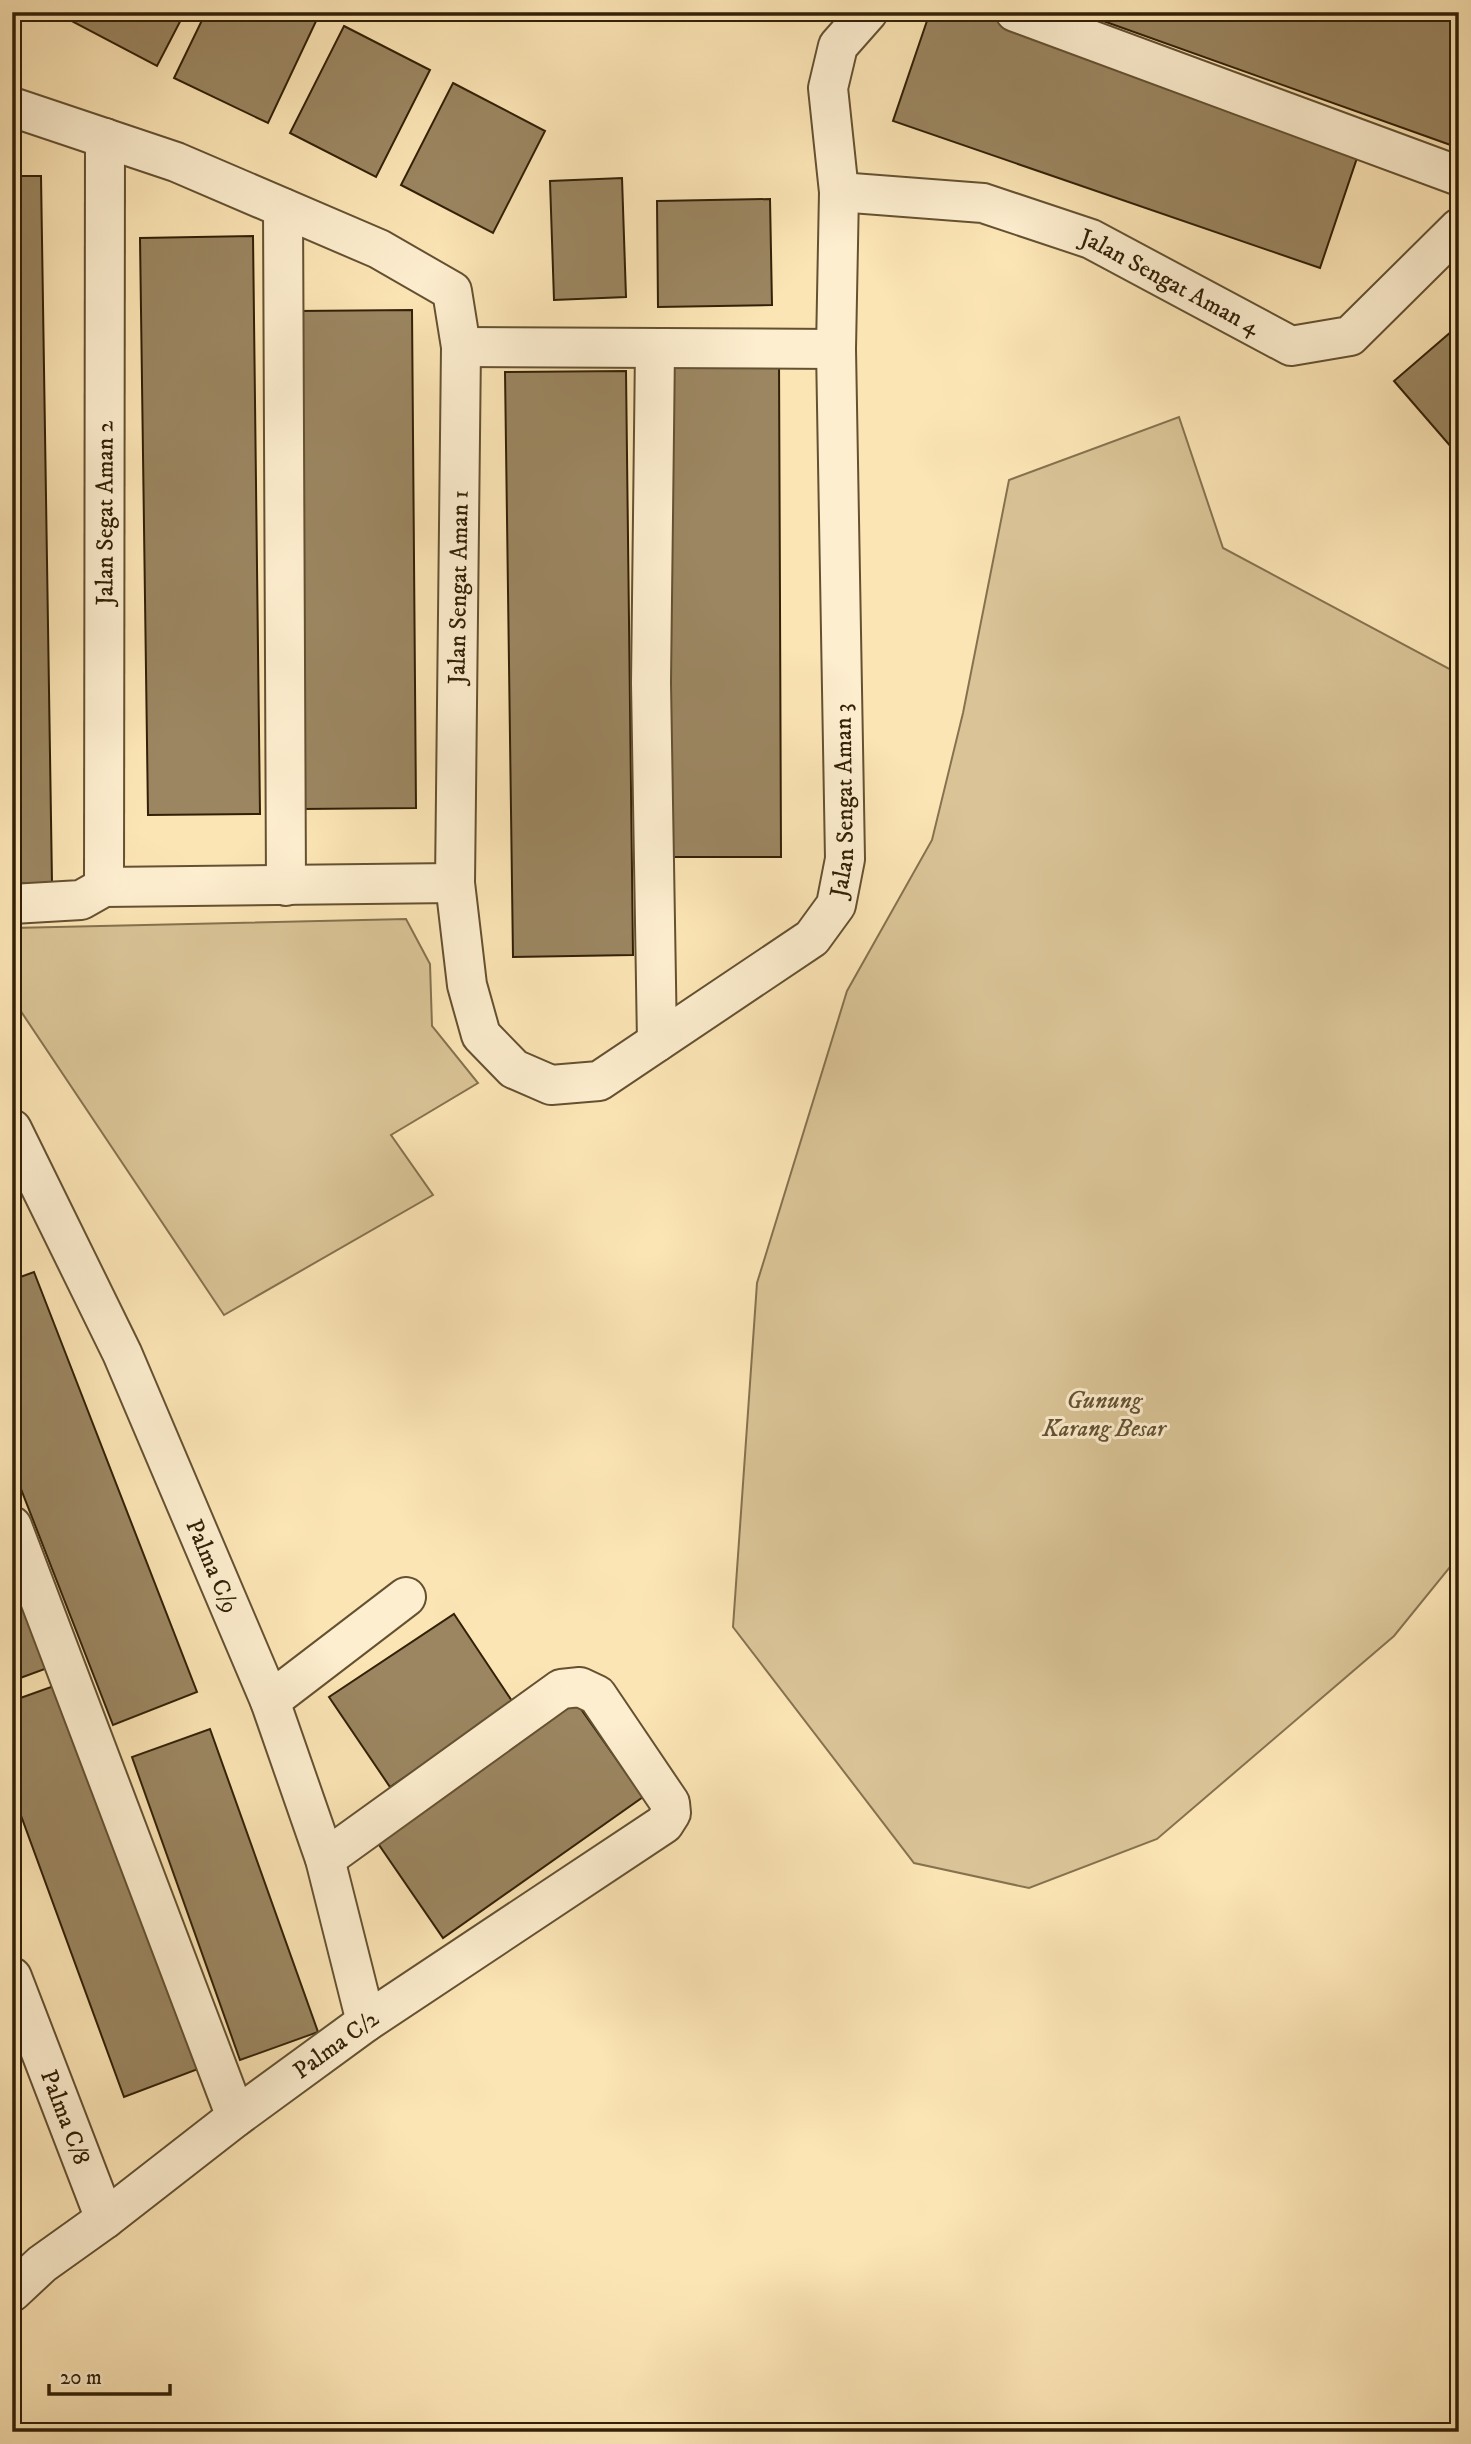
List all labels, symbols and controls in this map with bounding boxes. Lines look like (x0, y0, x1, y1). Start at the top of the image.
street label: Jalan Sengat Aman 4 (1075, 222, 1266, 343)
street label: Jalan Segat Aman 2 (90, 420, 121, 607)
street label: Jalan Sengat Aman 1 (442, 490, 476, 686)
street label: Jalan Sengat Aman 3 (823, 703, 861, 902)
park label: Gunung Karang Besar (1041, 1386, 1168, 1444)
street label: Palma C/9 (178, 1515, 245, 1618)
street label: Palma C/2 (287, 2004, 385, 2086)
street label: Palma C/8 (33, 2066, 97, 2169)
scale bar (49, 2353, 170, 2397)
text: 20 m (60, 2365, 102, 2391)

